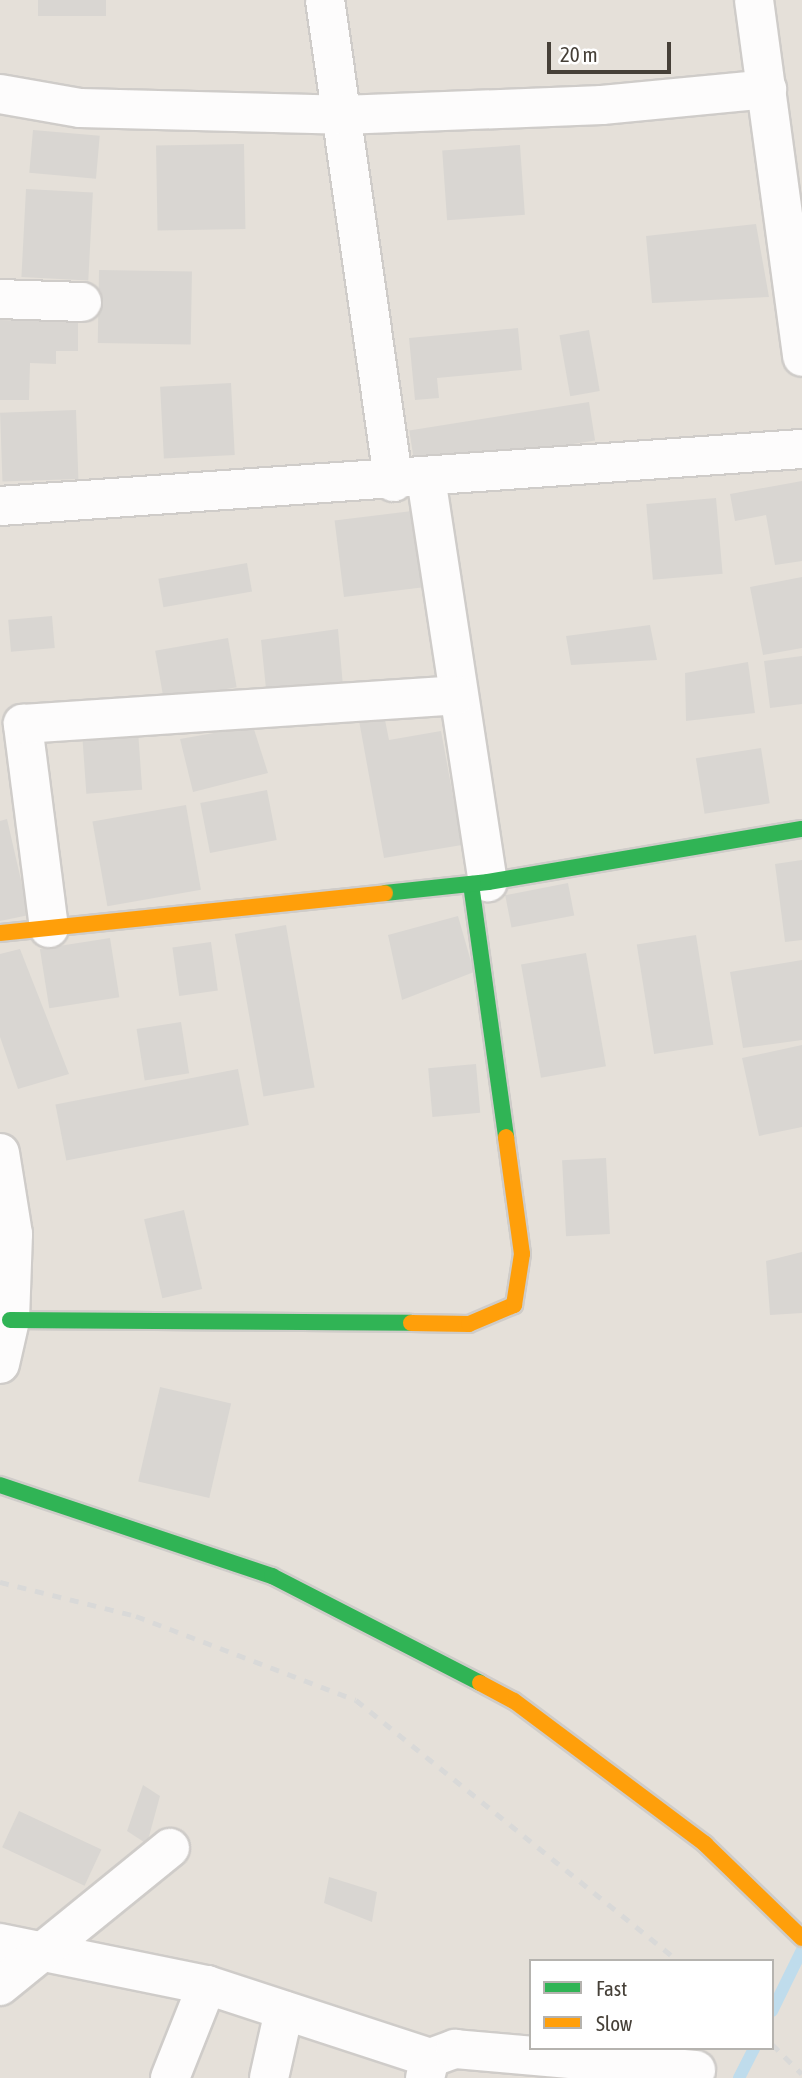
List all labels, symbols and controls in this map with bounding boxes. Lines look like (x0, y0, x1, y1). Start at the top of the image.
scale bar (550, 28, 674, 72)
text: 20 m (560, 42, 598, 66)
legend (529, 1959, 774, 2050)
text: Fast (596, 1976, 627, 2000)
text: Slow (596, 2011, 632, 2035)

